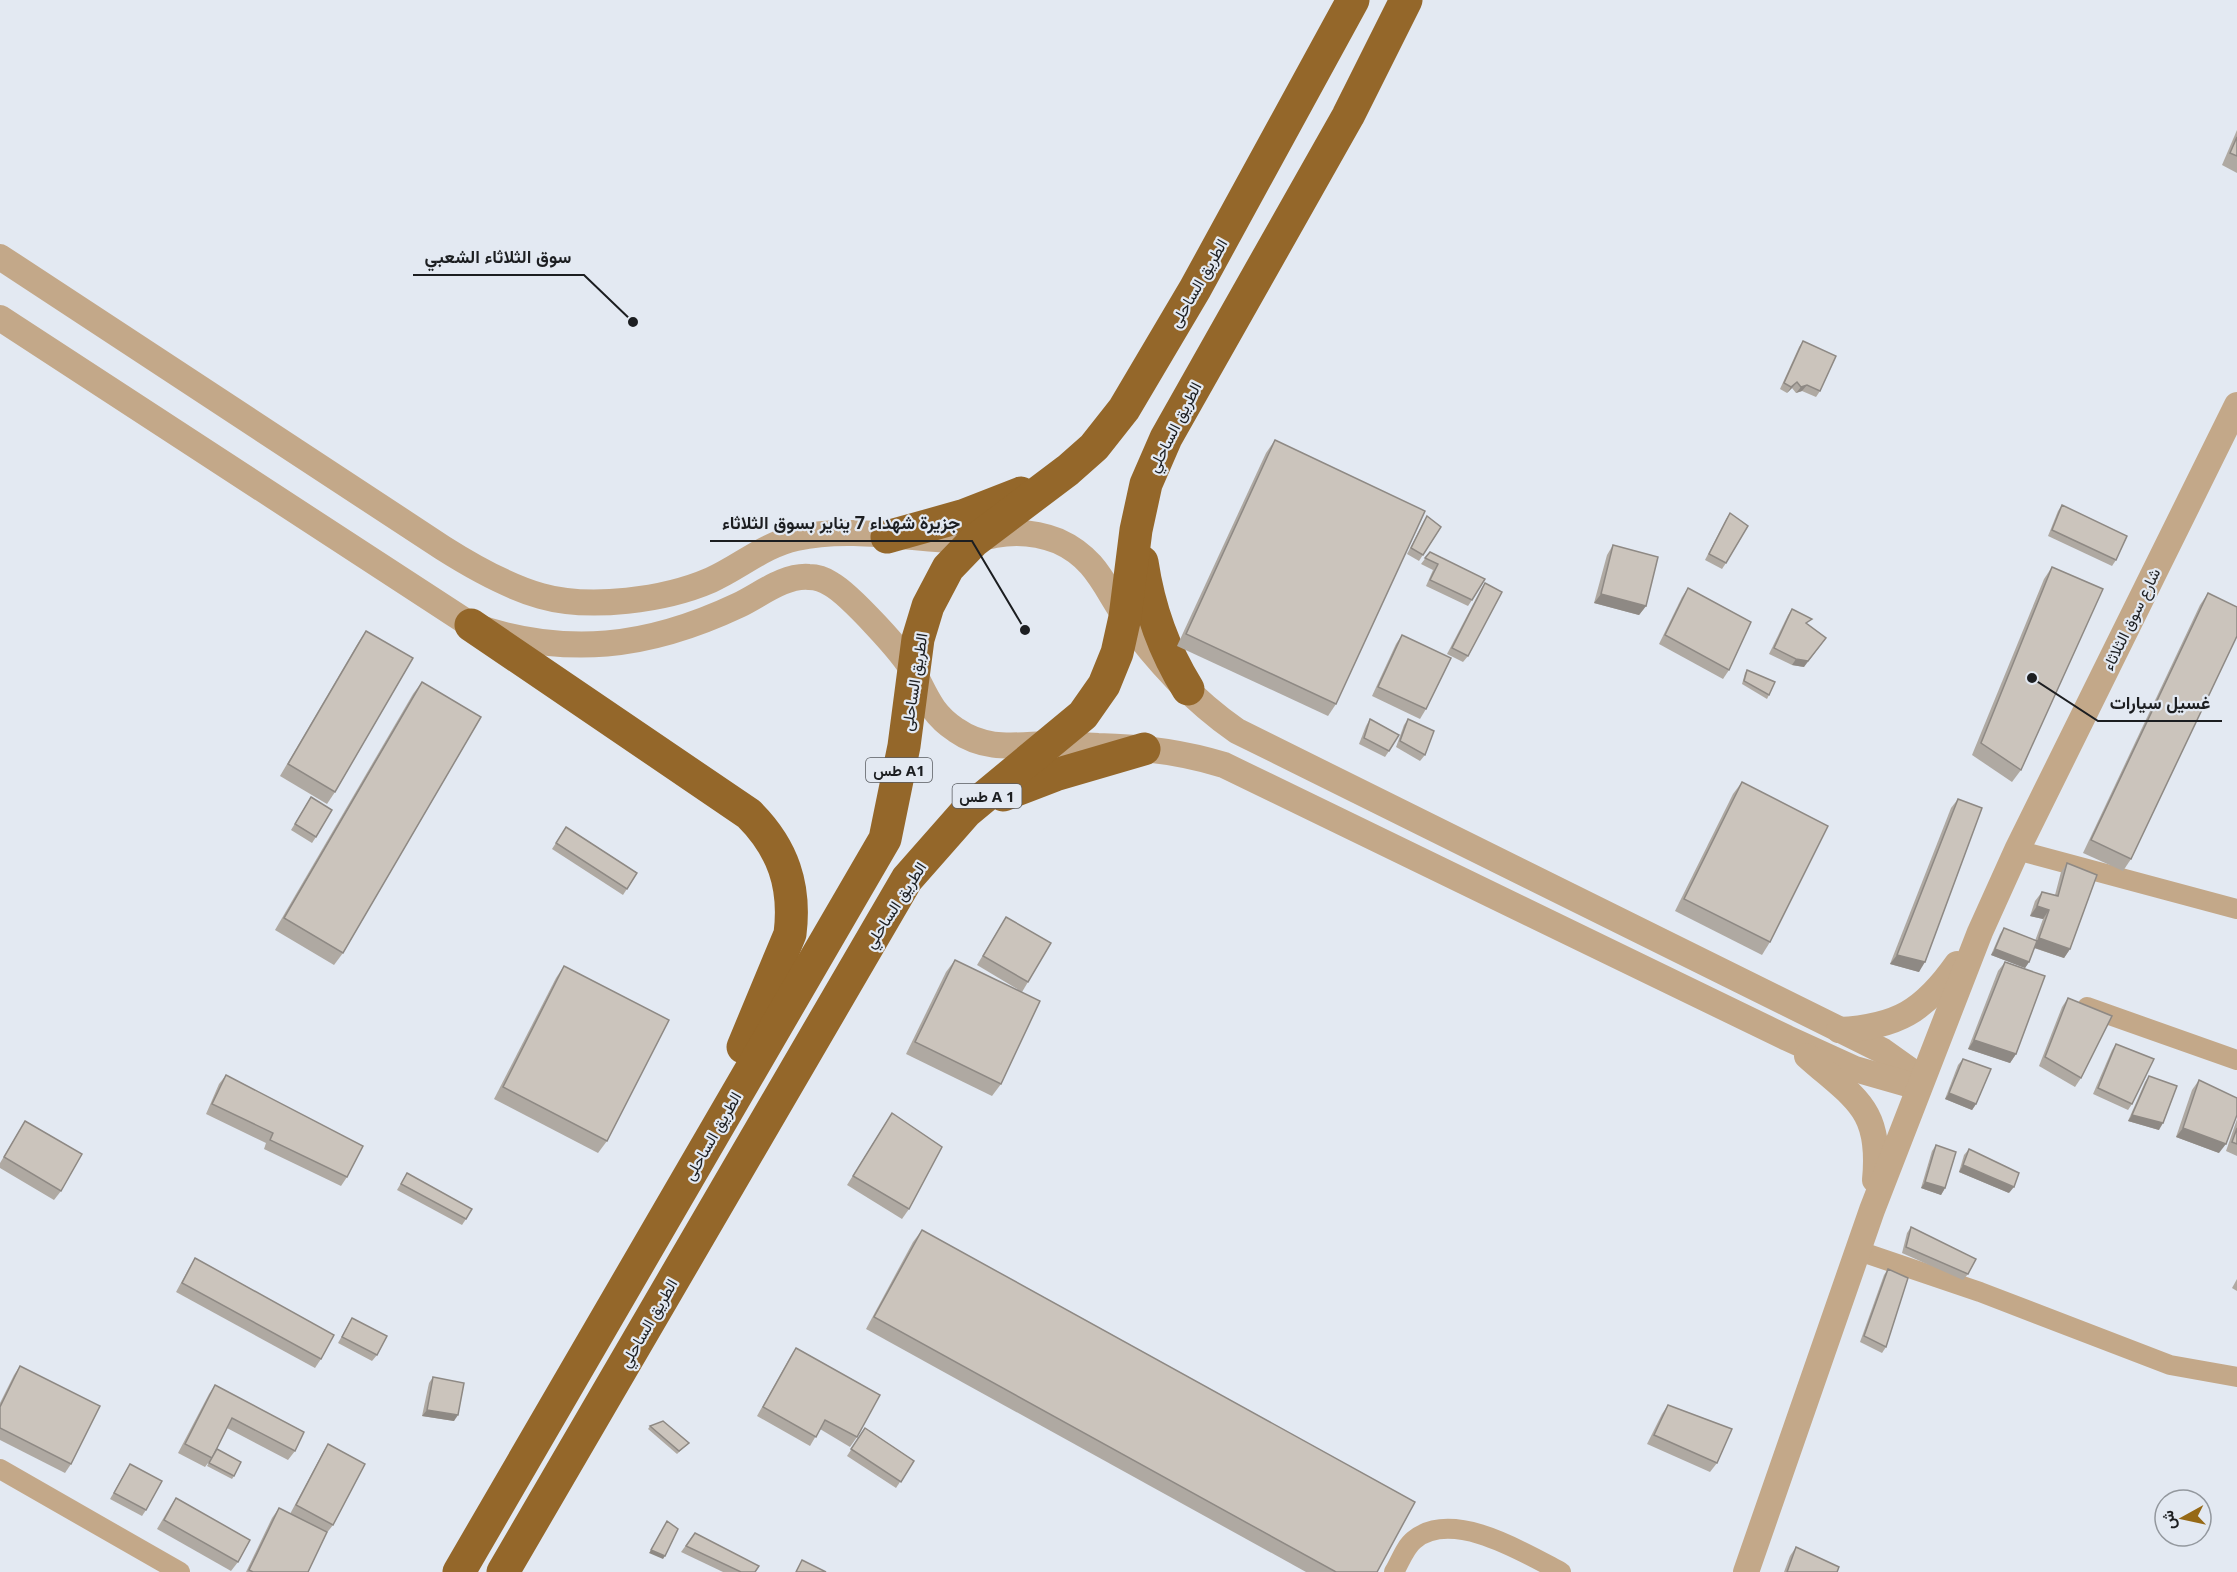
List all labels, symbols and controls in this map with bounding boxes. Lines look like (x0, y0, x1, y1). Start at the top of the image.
street label: الطريق الساحلى (1164, 235, 1232, 331)
callout: سوق الثلاثاء الشعبي (413, 239, 584, 275)
text: سوق الثلاثاء الشعبي (425, 244, 571, 272)
street label: الطريق الساحلي (1142, 378, 1209, 477)
callout: جزيرة شهداء 7 يناير بسوق الثلاثاء (710, 505, 972, 541)
text: جزيرة شهداء 7 يناير بسوق الثلاثاء (722, 510, 960, 534)
street label: شارع سوق الثلاثاء (2097, 564, 2166, 674)
street label: الطريق الساحلى (895, 631, 933, 733)
callout: غسيل سيارات (2098, 685, 2222, 721)
text: غسيل سيارات (2110, 690, 2210, 714)
road number: طس A1 (866, 758, 932, 782)
road number: طس A 1 (952, 784, 1022, 808)
street label: الطريق الساحلي (859, 858, 934, 954)
street label: الطريق الساحلى (678, 1088, 746, 1184)
street label: الطريق الساحلي (614, 1275, 685, 1373)
north arrow (2153, 1488, 2213, 1548)
text: ش (2156, 1509, 2180, 1531)

